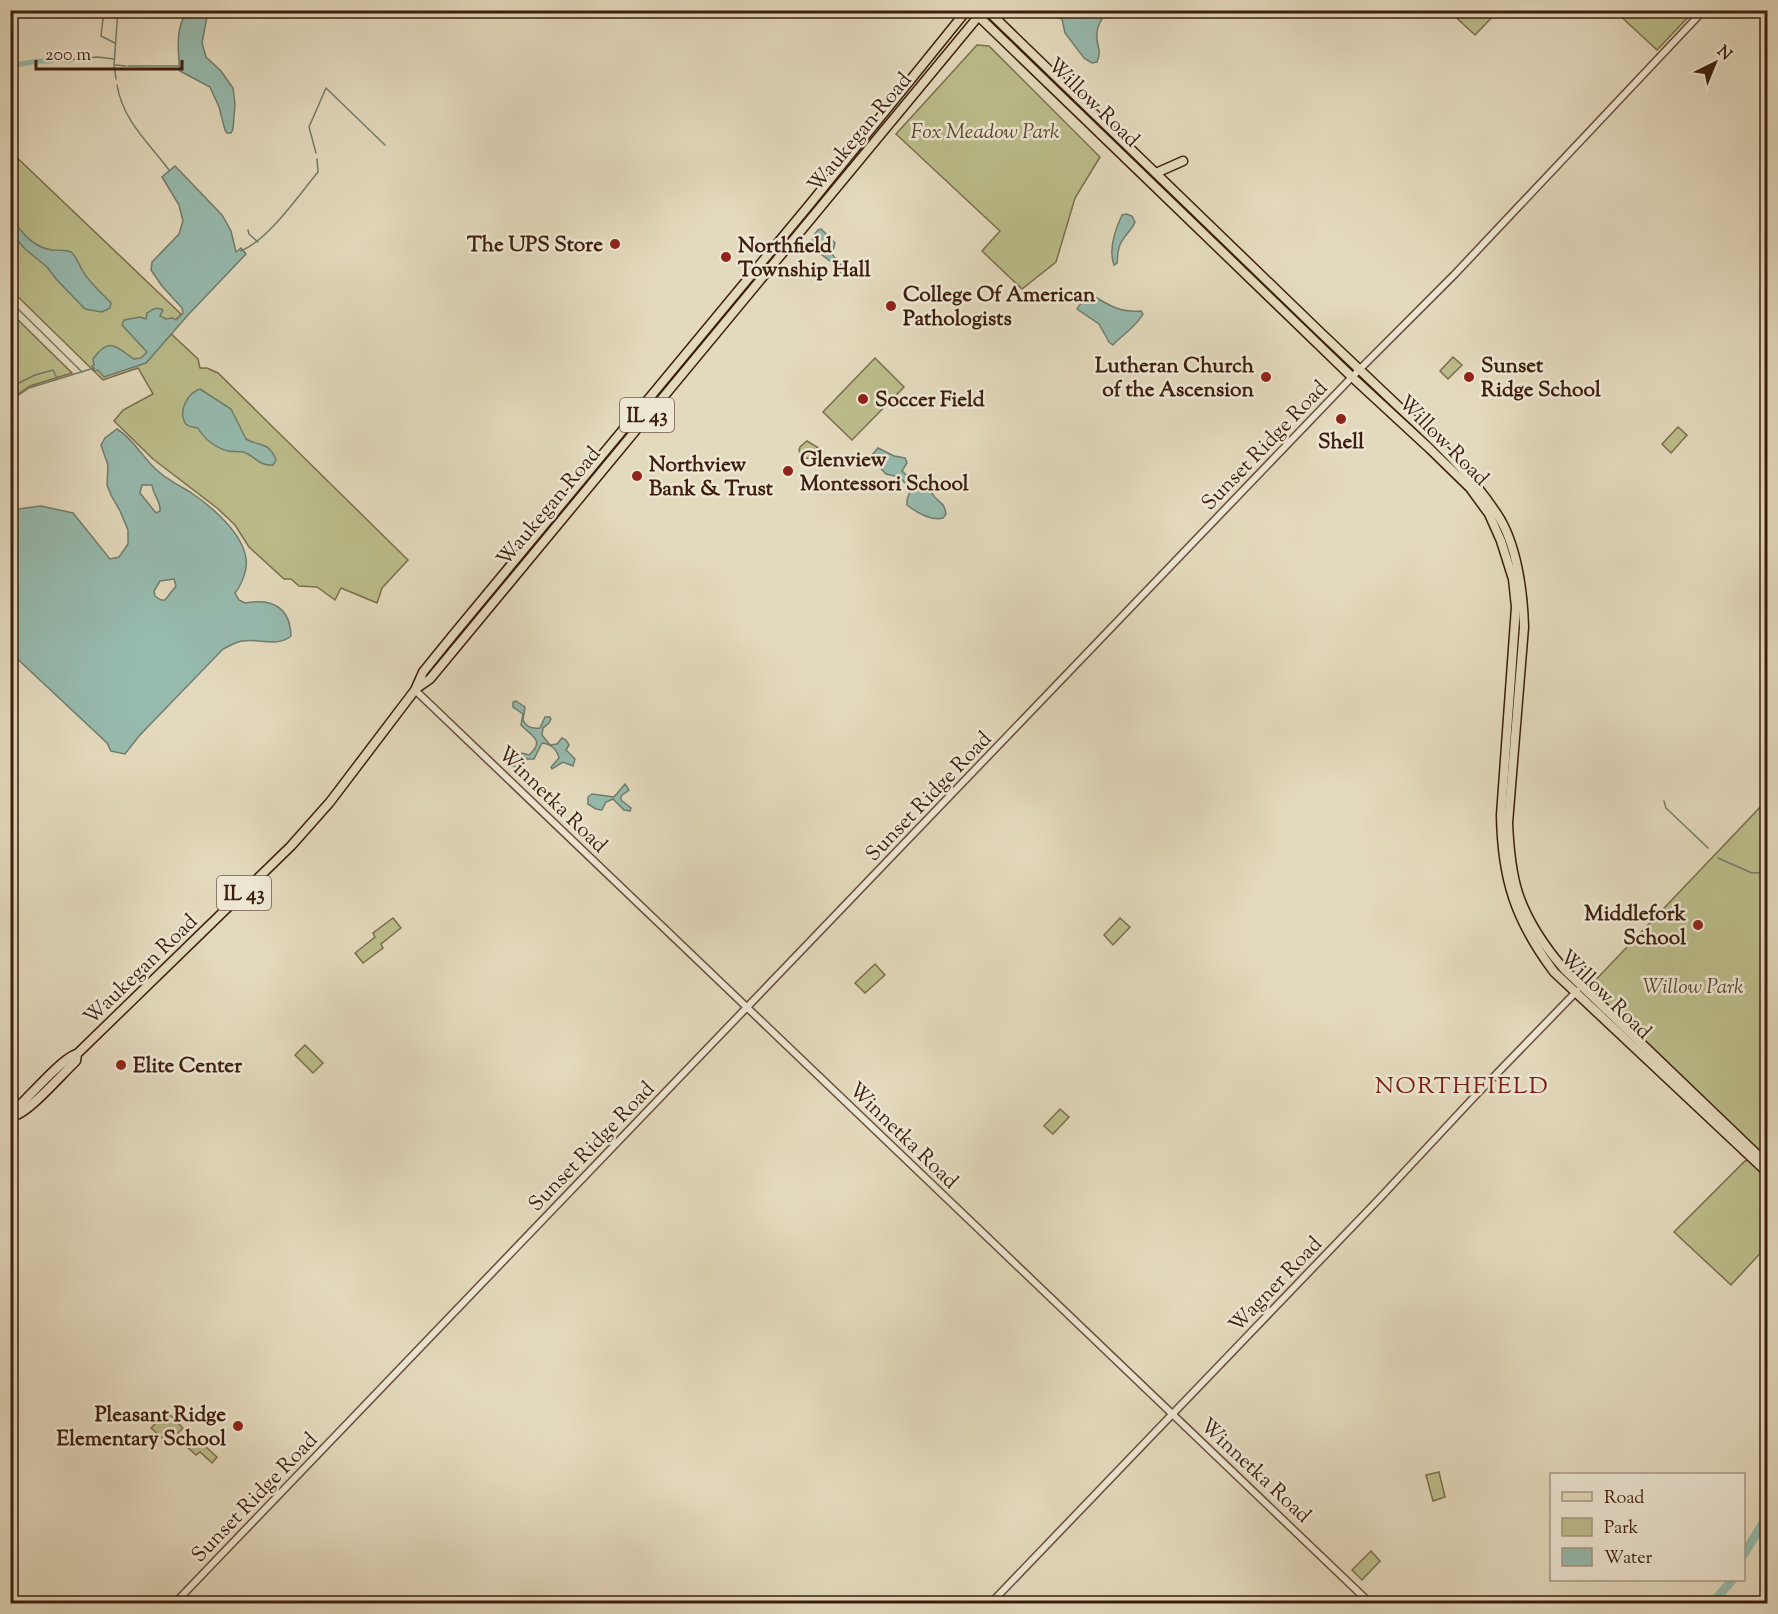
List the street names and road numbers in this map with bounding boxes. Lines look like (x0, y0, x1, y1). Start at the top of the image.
street label: Willow Road (1040, 52, 1146, 155)
street label: Waukegan Road (801, 67, 920, 200)
street label: Sunset Ridge Road (1195, 374, 1336, 518)
street label: Willow Road (1390, 389, 1495, 494)
road number: IL 43 (620, 398, 674, 432)
street label: Waukegan Road (490, 441, 609, 574)
street label: Sunset Ridge Road (859, 725, 1000, 869)
street label: Winnetka Road (490, 740, 613, 861)
road number: IL 43 (217, 876, 271, 910)
street label: Waukegan Road (78, 908, 205, 1033)
street label: Willow Road (1552, 944, 1658, 1047)
street label: Sunset Ridge Road (522, 1075, 663, 1219)
street label: Winnetka Road (841, 1076, 964, 1197)
street label: Wagner Road (1223, 1231, 1330, 1340)
street label: Winnetka Road (1192, 1412, 1317, 1531)
street label: Sunset Ridge Road (185, 1426, 326, 1570)

